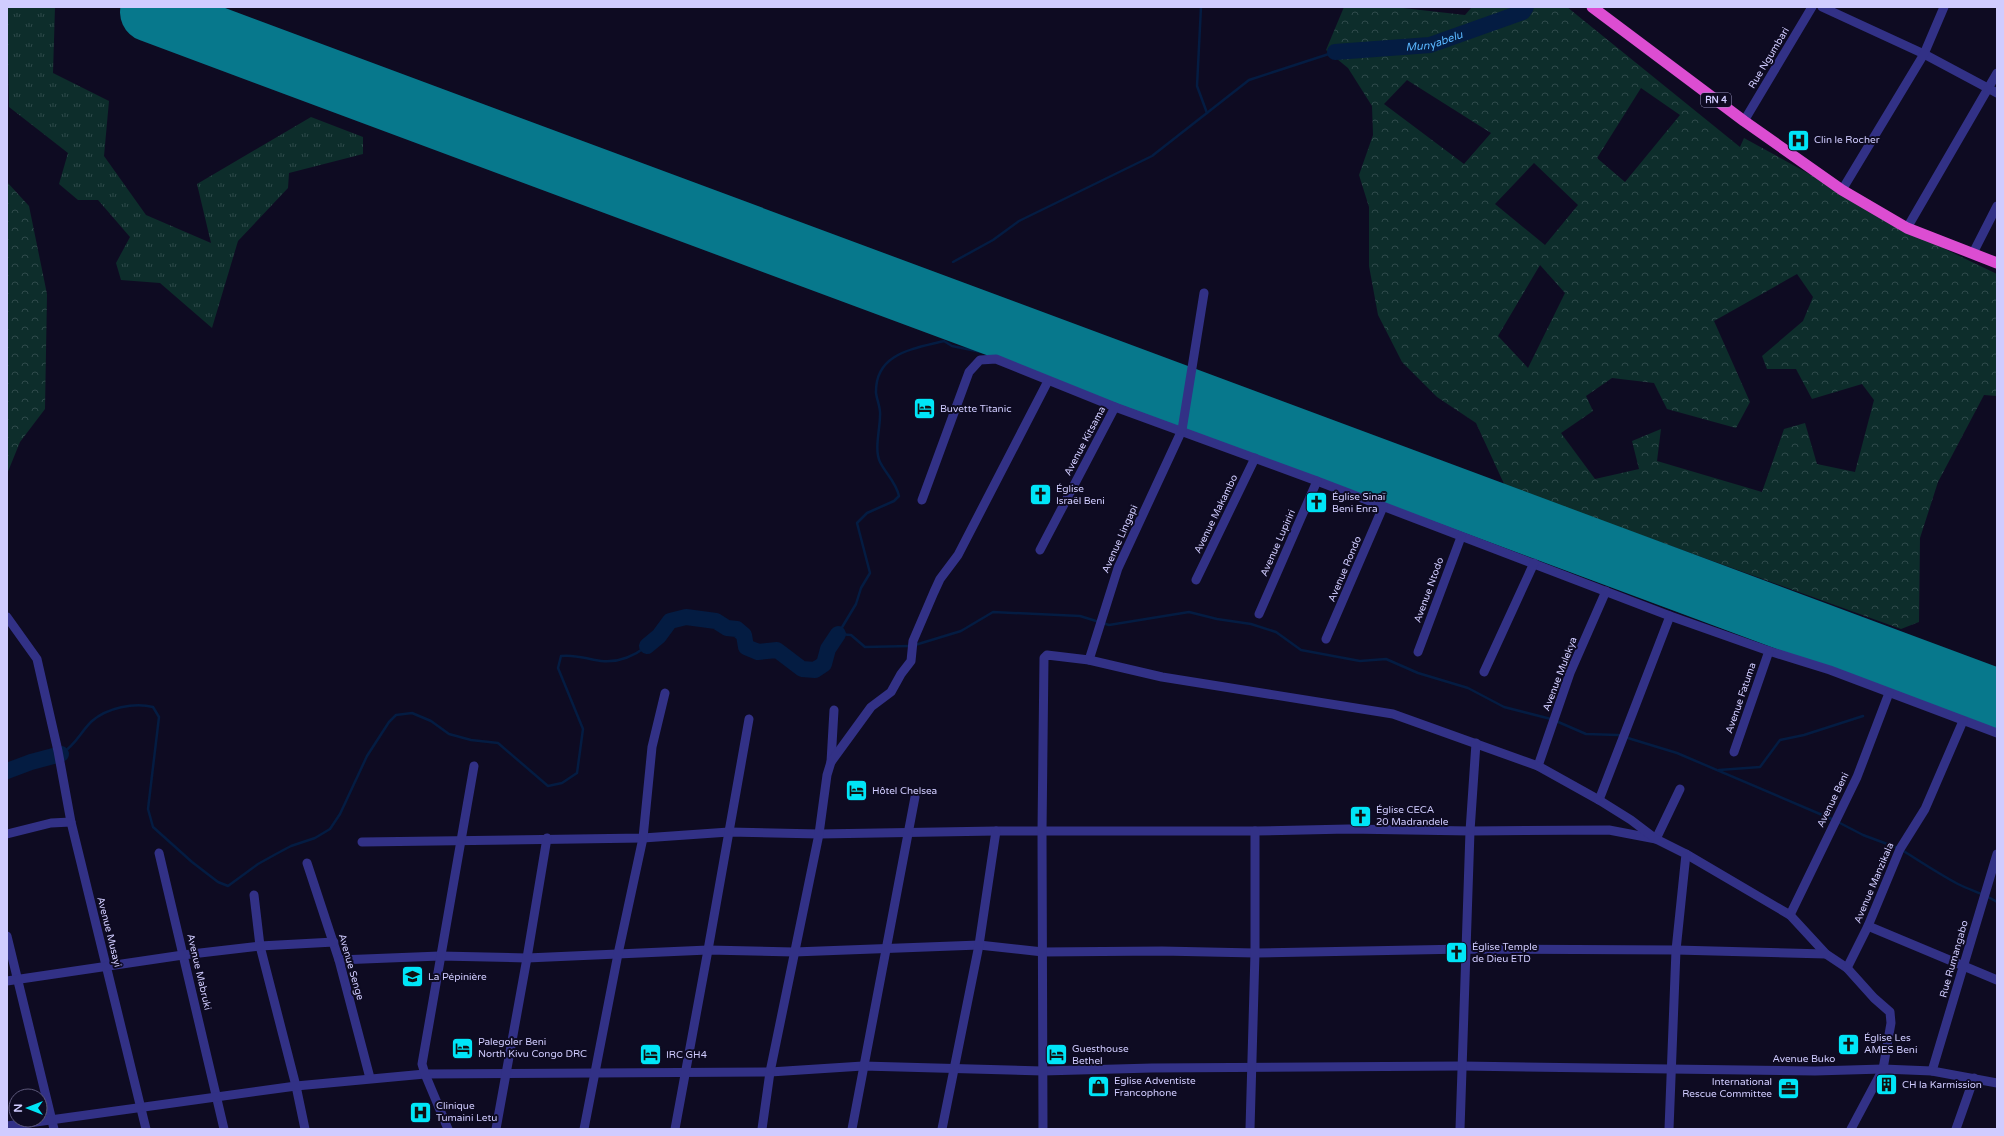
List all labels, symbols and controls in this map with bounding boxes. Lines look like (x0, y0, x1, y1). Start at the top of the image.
street label: Rue Ngumbari (1746, 25, 1792, 91)
water label: Munyabelu (1405, 27, 1465, 53)
road number: RN 4 (1701, 93, 1731, 107)
hospital icon: Clin le Rocher (1786, 127, 1812, 153)
place label: Clin le Rocher (1814, 134, 1880, 146)
hotel icon: Buvette Titanic (912, 396, 938, 422)
place label: Buvette Titanic (940, 403, 1012, 415)
street label: Avenue Kitsama (1062, 404, 1108, 478)
street label: Avenue Makambo (1192, 473, 1240, 555)
church icon: Église Israël Beni (1028, 482, 1054, 508)
place label: Église Israël Beni (1056, 483, 1105, 507)
church icon: Église Sinaï Beni Enra (1303, 490, 1329, 516)
place label: Église Sinaï Beni Enra (1332, 491, 1386, 515)
street label: Avenue Lingapi (1100, 503, 1140, 575)
street label: Avenue Lupiriri (1258, 508, 1298, 578)
street label: Avenue Rondo (1326, 534, 1364, 604)
street label: Avenue Ntodo (1412, 556, 1446, 624)
street label: Avenue Mulekya (1540, 635, 1580, 713)
street label: Avenue Fatuma (1723, 661, 1759, 735)
street label: Avenue Beni (1815, 771, 1851, 829)
hotel icon: Hôtel Chelsea (844, 778, 870, 804)
place label: Hôtel Chelsea (872, 785, 937, 797)
church icon: Église CECA 20 Madrandele (1347, 803, 1373, 829)
place label: Église CECA 20 Madrandele (1376, 804, 1449, 828)
street label: Avenue Manzikala (1852, 841, 1896, 925)
street label: Avenue Musayi (94, 896, 124, 968)
street label: Rue Rumangabo (1937, 919, 1971, 999)
street label: Avenue Mabruki (184, 933, 214, 1011)
street label: Avenue Senge (336, 933, 366, 1002)
church icon: Église Temple de Dieu ETD (1444, 940, 1470, 966)
place label: Église Temple de Dieu ETD (1472, 941, 1538, 965)
school or university icon: La Pépinière (400, 964, 426, 990)
place label: La Pépinière (428, 971, 487, 983)
church icon: Église Les AMES Beni (1836, 1031, 1862, 1057)
place label: Église Les AMES Beni (1864, 1032, 1917, 1056)
hotel icon: Palegoler Beni North Kivu Congo DRC (450, 1035, 476, 1061)
place label: Palegoler Beni North Kivu Congo DRC (478, 1036, 587, 1060)
hotel icon: IRC GH4 (638, 1042, 664, 1068)
hotel icon: Guesthouse Bethel (1043, 1042, 1069, 1068)
place label: Guesthouse Bethel (1072, 1043, 1129, 1067)
place label: IRC GH4 (666, 1049, 707, 1061)
street label: Avenue Buko (1773, 1053, 1835, 1065)
building icon: CH la Karmission (1874, 1072, 1900, 1098)
shop icon: Eglise Adventiste Francophone (1085, 1074, 1111, 1100)
place label: Eglise Adventiste Francophone (1114, 1075, 1196, 1099)
office icon: International Rescue Committee (1775, 1075, 1801, 1101)
place label: International Rescue Committee (1682, 1076, 1772, 1100)
place label: CH la Karmission (1902, 1079, 1982, 1091)
north arrow (8, 1088, 48, 1128)
hospital icon: Clinique Tumaini Letu (407, 1099, 433, 1125)
place label: Clinique Tumaini Letu (436, 1100, 497, 1124)
text: N (12, 1104, 25, 1112)

